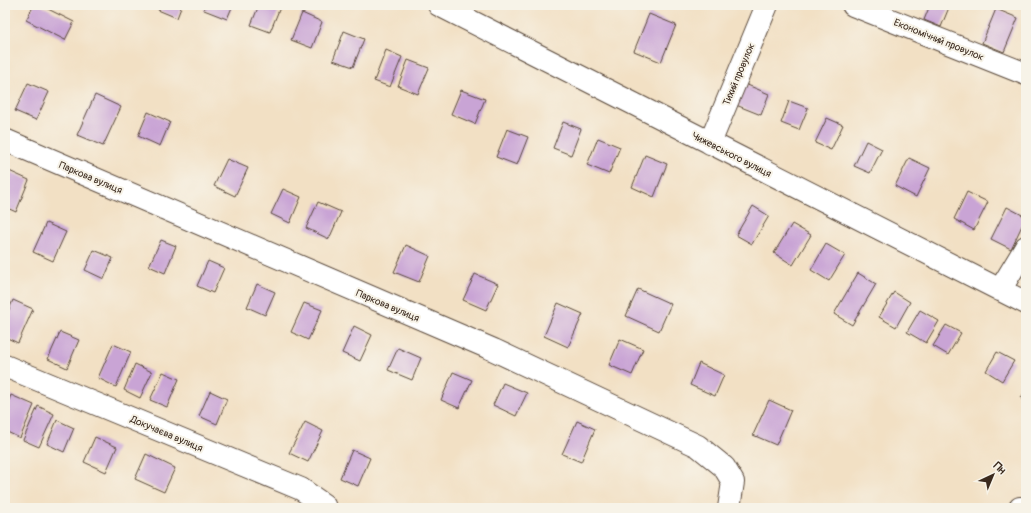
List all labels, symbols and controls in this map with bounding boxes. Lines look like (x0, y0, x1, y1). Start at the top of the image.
street label: Економічний провулок (892, 16, 985, 63)
street label: Тихий провулок (720, 41, 757, 107)
street label: Чижевського вулиця (690, 130, 774, 180)
street label: Паркова вулиця (57, 159, 124, 197)
street label: Паркова вулиця (354, 287, 421, 325)
street label: Докучаєва вулиця (128, 413, 205, 455)
north arrow (973, 455, 1013, 495)
text: Пн (991, 459, 1009, 477)

